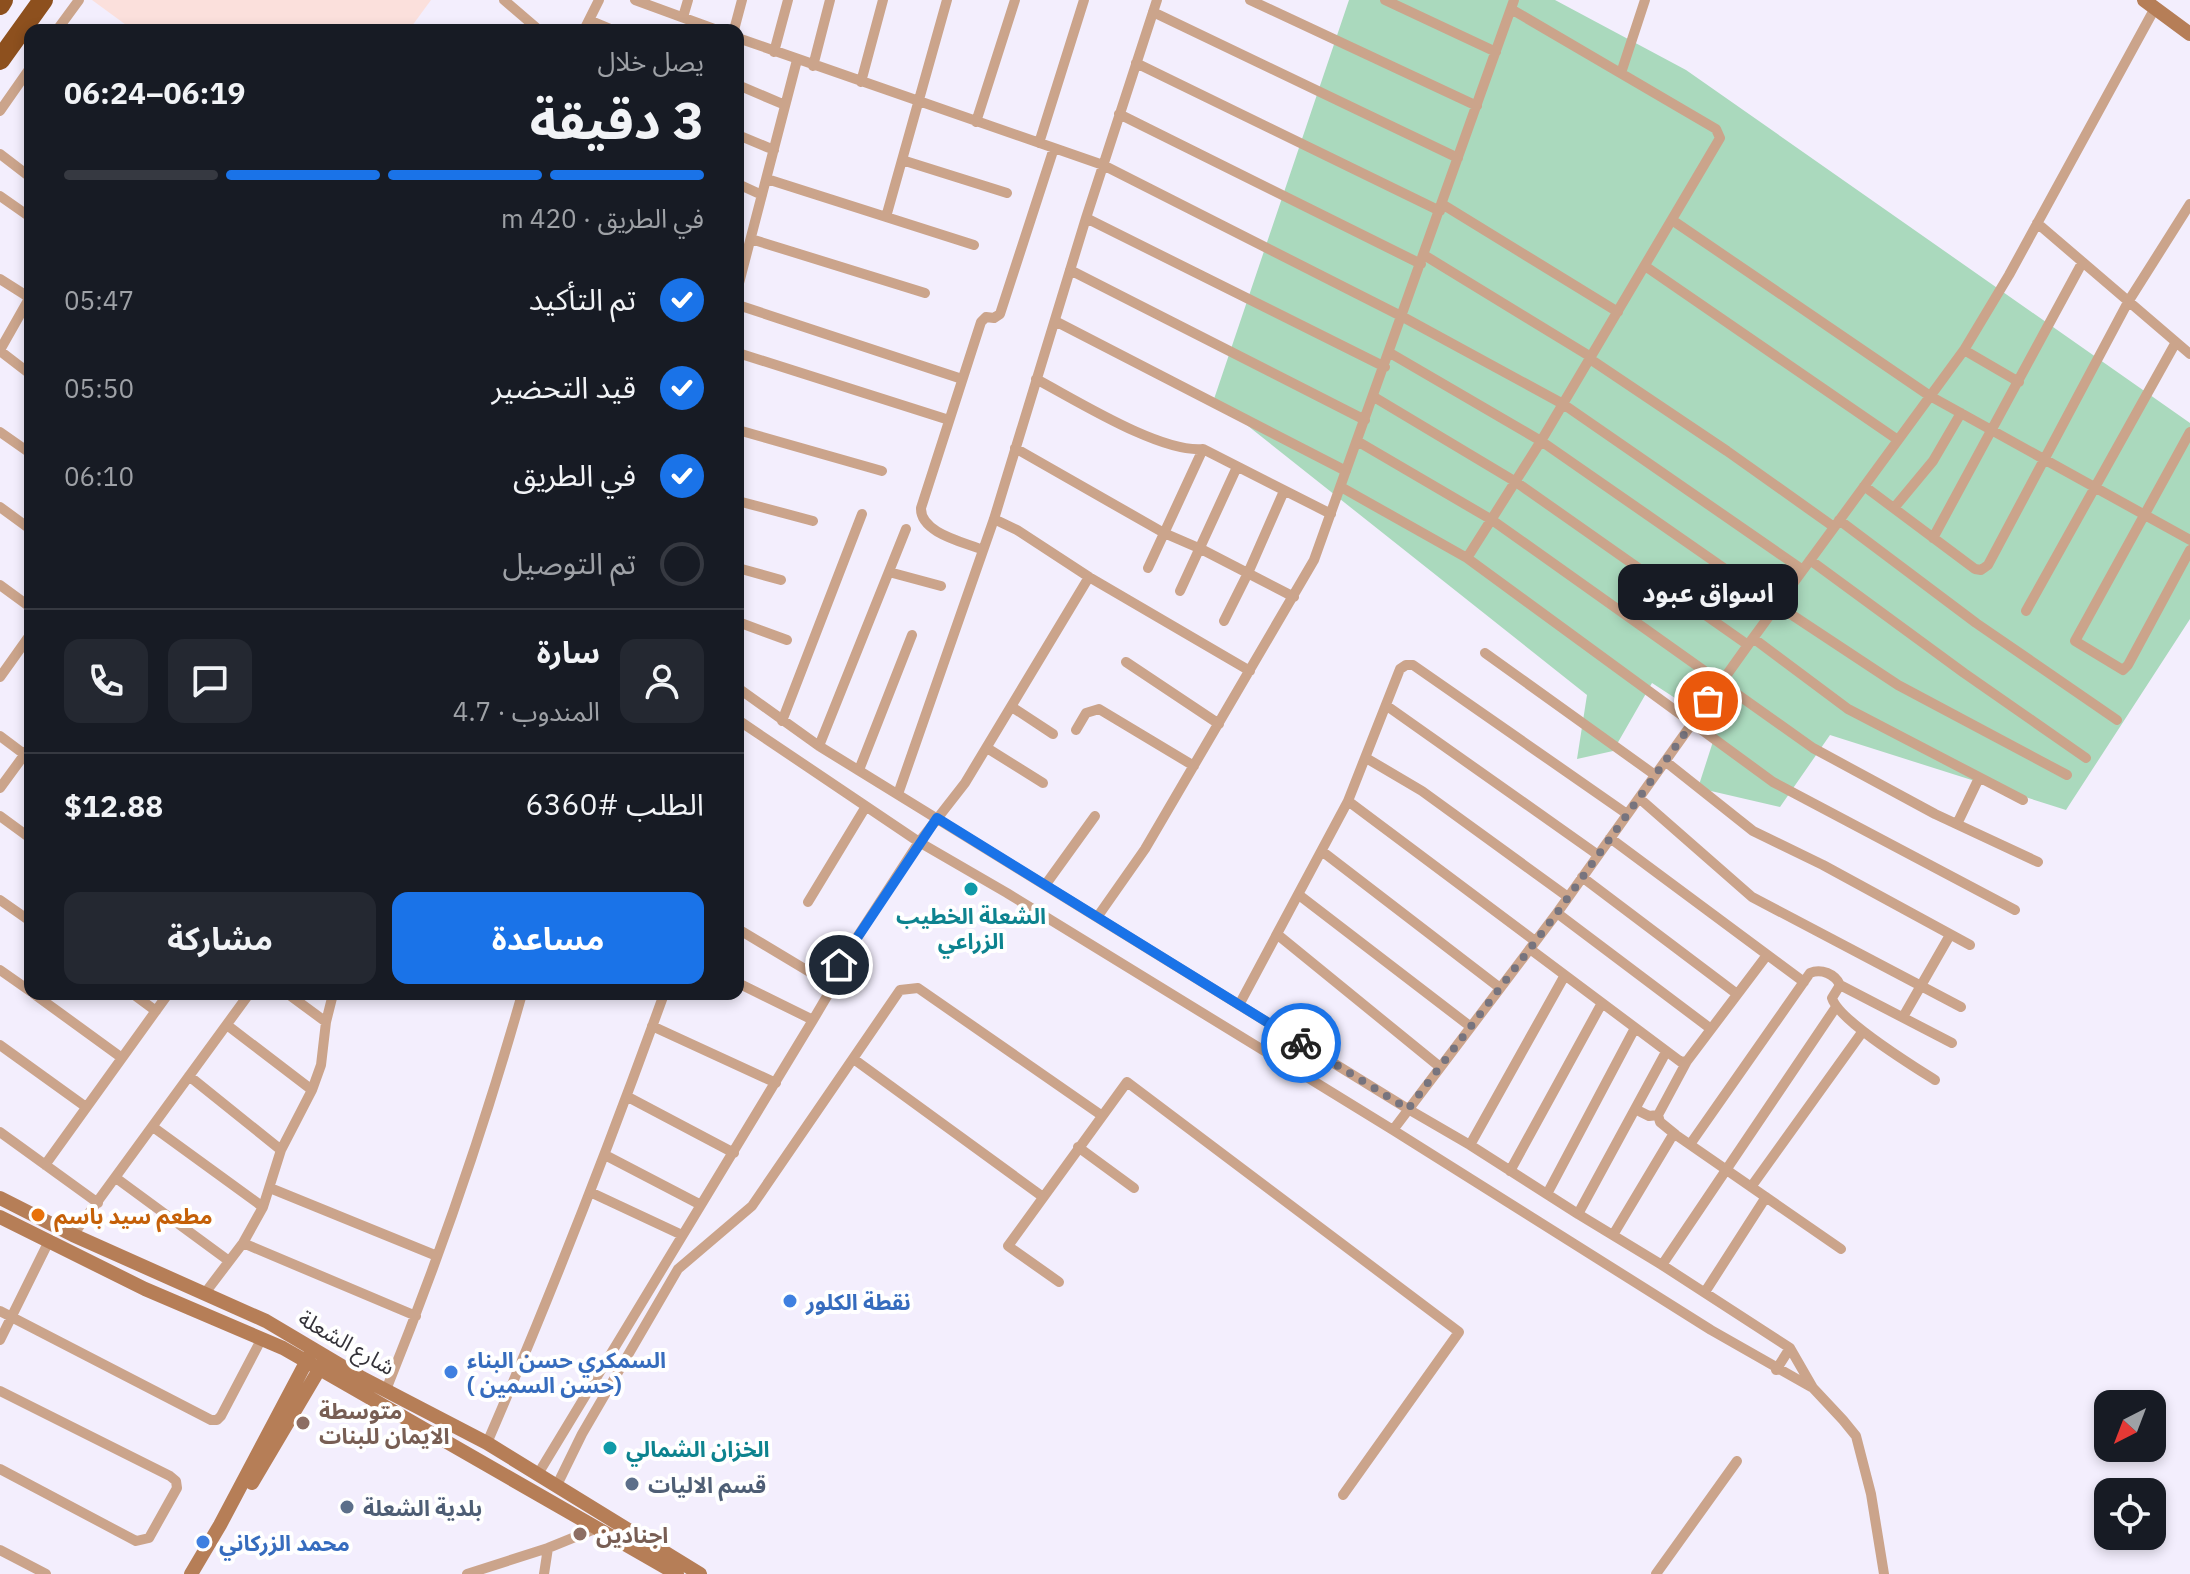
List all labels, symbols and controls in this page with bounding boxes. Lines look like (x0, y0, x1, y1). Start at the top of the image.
text: يصل خلال (597, 44, 704, 78)
text: 06:19–06:24 (64, 73, 245, 112)
text: 3 دقيقة (530, 86, 704, 153)
text: في الطريق · 420 m (501, 201, 704, 235)
icon: check (660, 278, 704, 322)
text: تم التأكيد (529, 279, 636, 318)
text: 05:47 (64, 283, 134, 317)
icon: check (660, 366, 704, 410)
text: قيد التحضير (492, 367, 636, 406)
text: 05:50 (64, 371, 134, 405)
icon: check (660, 454, 704, 498)
text: في الطريق (513, 455, 636, 494)
text: 06:10 (64, 459, 134, 493)
text: تم التوصيل (503, 543, 636, 582)
callout: اسواق عبود (1618, 565, 1798, 621)
text: اسواق عبود (1642, 575, 1774, 609)
text: سارة (537, 632, 600, 671)
button: phone (64, 639, 148, 723)
button: chat (168, 639, 252, 723)
button: person (620, 639, 704, 723)
pin (1674, 667, 1742, 735)
icon: bag (1686, 679, 1730, 723)
text: المندوب · 4.7 (453, 694, 600, 728)
text: الطلب #6360 (526, 784, 704, 823)
text: $12.88 (64, 786, 163, 825)
marker: الشعلة الخطيب الزراعي (962, 880, 980, 898)
button: مشاركة (64, 892, 376, 984)
button: مساعدة (392, 892, 704, 984)
place label: الشعلة الخطيب الزراعي (896, 901, 1046, 959)
pin (805, 931, 873, 999)
icon: home (817, 943, 861, 987)
courier (1261, 1003, 1341, 1083)
icon: bike (1279, 1021, 1323, 1065)
place label: مطعم سيد باسم (54, 1201, 213, 1233)
marker: مطعم سيد باسم (29, 1206, 47, 1224)
place label: نقطة الكلور (805, 1287, 911, 1316)
marker: نقطة الكلور (781, 1292, 799, 1310)
street label: شارع الشعلة (292, 1303, 400, 1384)
place label: السمكري حسن البناء ( حسن السمين) (467, 1345, 666, 1399)
marker: السمكري حسن البناء ( حسن السمين) (442, 1363, 460, 1381)
north arrow (2094, 1390, 2166, 1462)
map controls (2094, 1390, 2166, 1550)
place label: متوسطة الايمان للبنات (319, 1396, 450, 1450)
marker: متوسطة الايمان للبنات (294, 1414, 312, 1432)
place label: الخزان الشمالي (626, 1434, 770, 1467)
marker: الخزان الشمالي (601, 1439, 619, 1457)
place label: قسم الاليات (648, 1470, 766, 1502)
marker: قسم الاليات (623, 1475, 641, 1493)
button: locate (2094, 1478, 2166, 1550)
place label: بلدية الشعلة (363, 1493, 482, 1522)
marker: بلدية الشعلة (338, 1498, 356, 1516)
place label: اجنادين (596, 1520, 668, 1549)
marker: اجنادين (571, 1525, 589, 1543)
place label: محمد الزركاني (219, 1528, 350, 1561)
marker: محمد الزركاني (194, 1533, 212, 1551)

